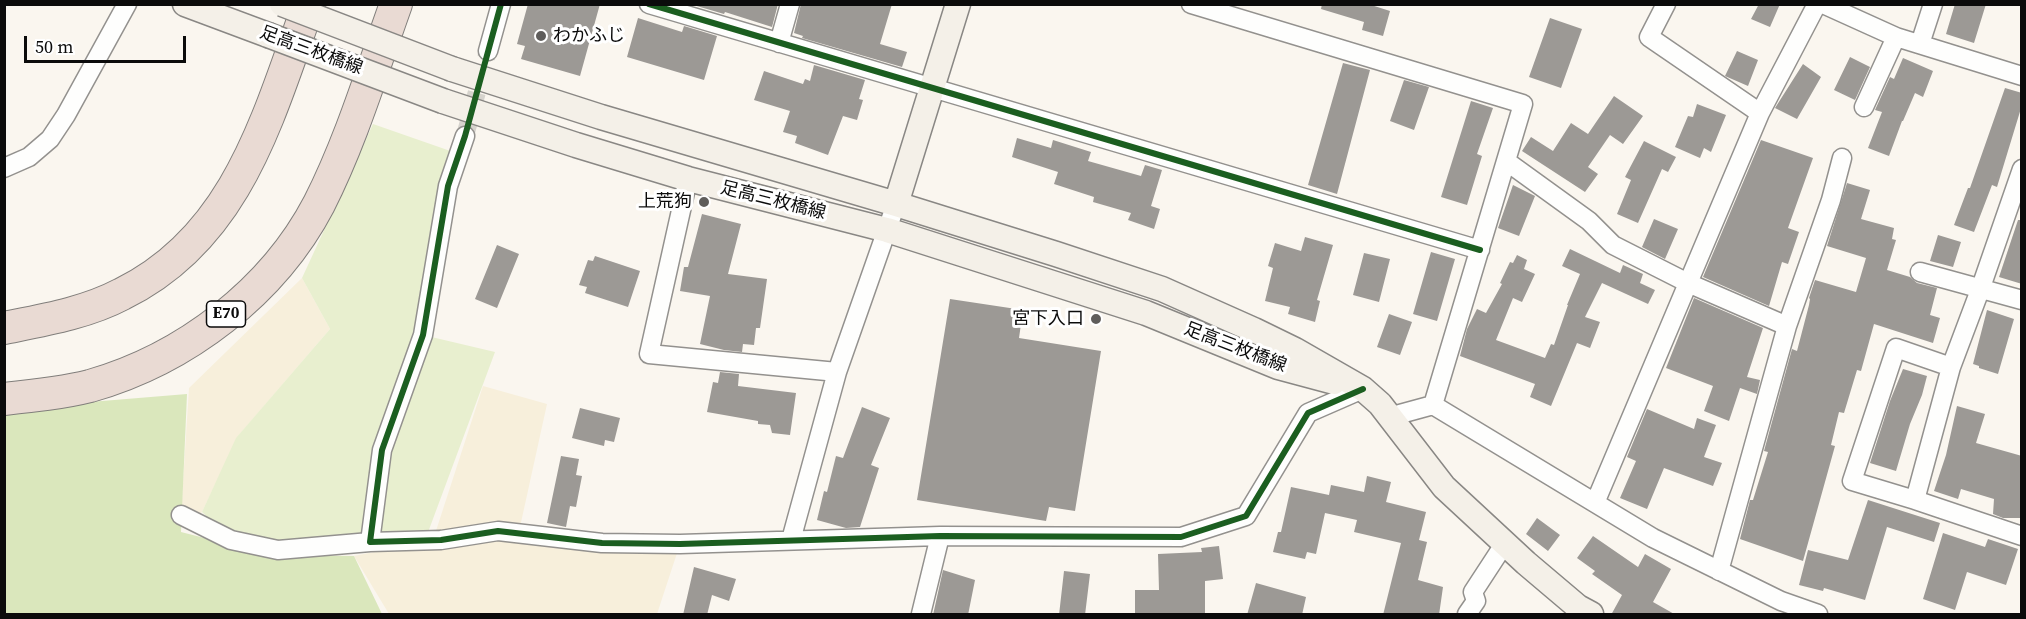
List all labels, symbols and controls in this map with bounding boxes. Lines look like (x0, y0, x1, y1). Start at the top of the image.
street label: 足高三枚橋線 (257, 22, 365, 80)
scale bar (27, 24, 189, 62)
place label: わかふじ (553, 25, 625, 47)
marker: わかふじ (534, 29, 548, 43)
text: 50 m (35, 34, 73, 59)
street label: 足高三枚橋線 (718, 177, 828, 225)
place label: 上荒狗 (638, 191, 692, 213)
marker: 上荒狗 (697, 195, 711, 209)
road number: E70 (206, 301, 246, 327)
place label: 宮下入口 (1012, 308, 1084, 330)
marker: 宮下入口 (1089, 312, 1103, 326)
street label: 足高三枚橋線 (1181, 319, 1289, 377)

